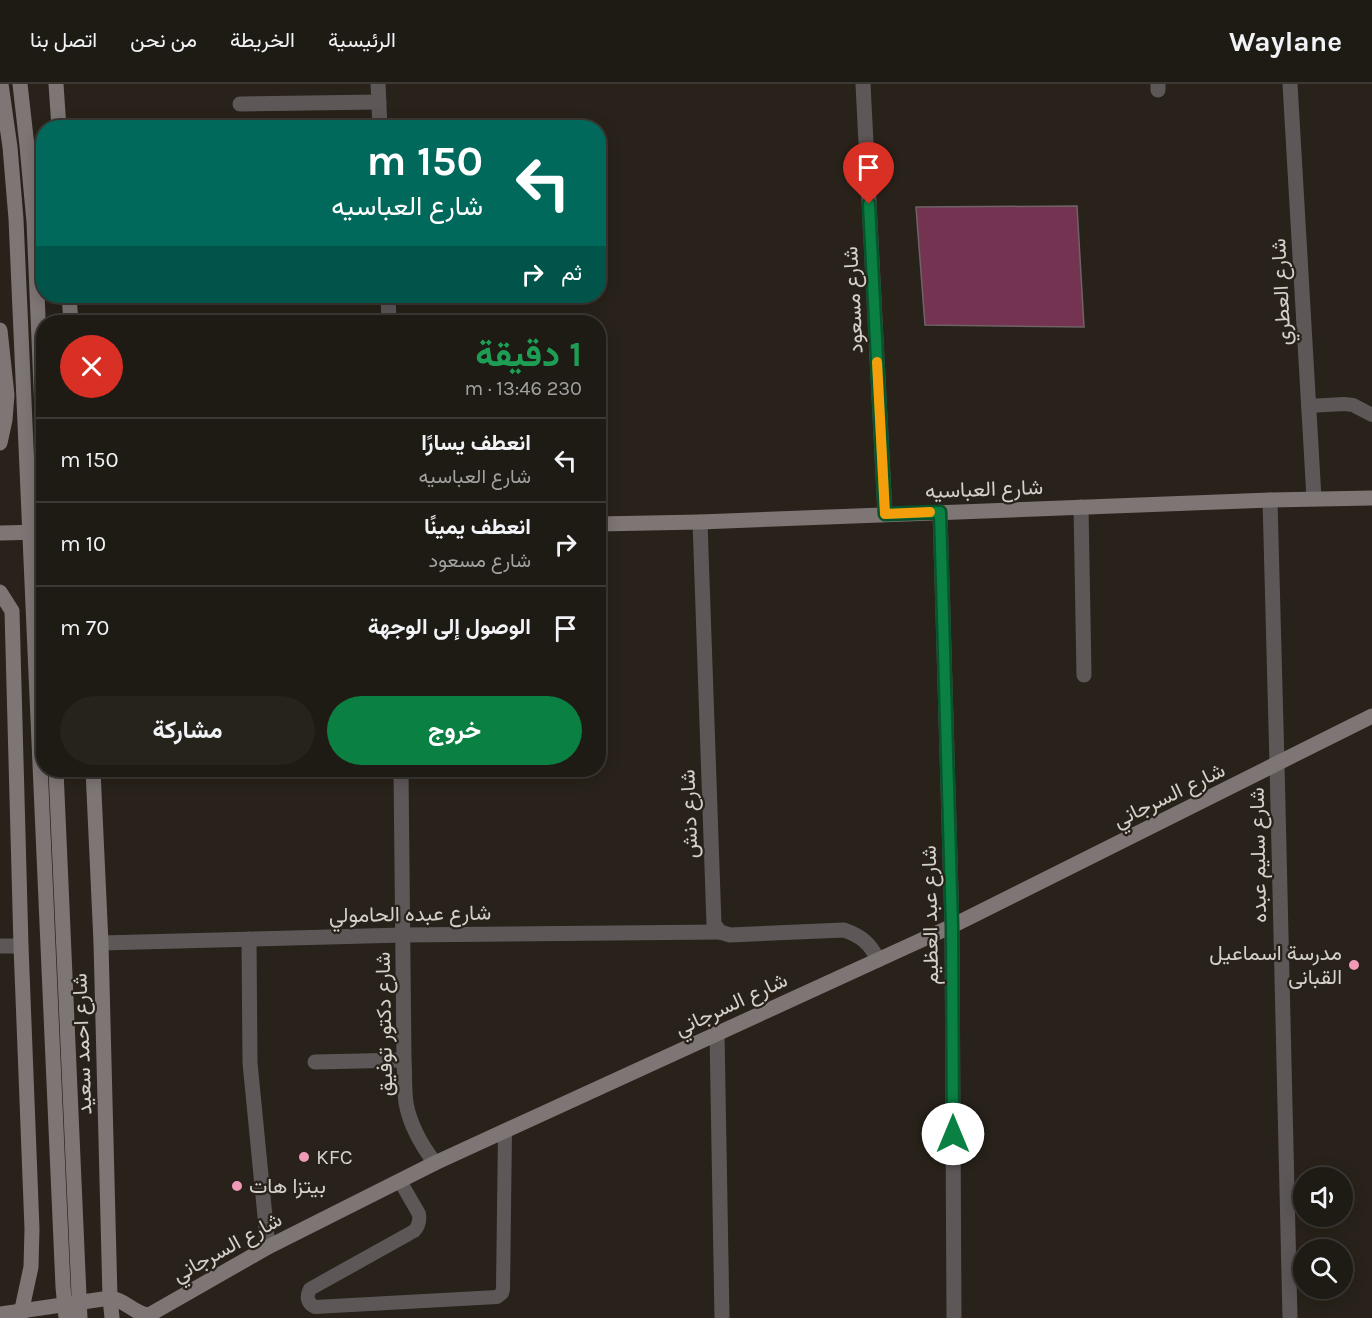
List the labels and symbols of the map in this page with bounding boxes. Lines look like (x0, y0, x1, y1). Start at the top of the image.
pin (843, 142, 894, 204)
street label: شارع العطري (1266, 238, 1301, 346)
street label: شارع مسعود (838, 246, 870, 354)
street label: شارع العباسيه (925, 475, 1043, 505)
street label: شارع السرجاني (1109, 758, 1231, 837)
street label: شارع دنش (675, 769, 705, 859)
street label: شارع سليم عبده (1245, 787, 1273, 923)
street label: شارع عبد العظيم (917, 845, 945, 985)
street label: شارع عبده الحامولي (329, 901, 491, 932)
place label: مدرسة اسماعيل القبانى (1209, 941, 1342, 989)
street label: شارع دكتور توفيق (371, 951, 399, 1097)
marker: مدرسة اسماعيل القبانى (1347, 958, 1361, 972)
street label: شارع السرجاني (671, 967, 793, 1045)
street label: شارع احمد سعيد (68, 973, 98, 1115)
position arrow (921, 1102, 985, 1166)
place label: KFC (316, 1145, 353, 1169)
marker: KFC (297, 1150, 311, 1164)
place label: بيتزا هات (249, 1174, 326, 1199)
marker: بيتزا هات (230, 1179, 244, 1193)
street label: شارع السرجاني (168, 1207, 288, 1291)

